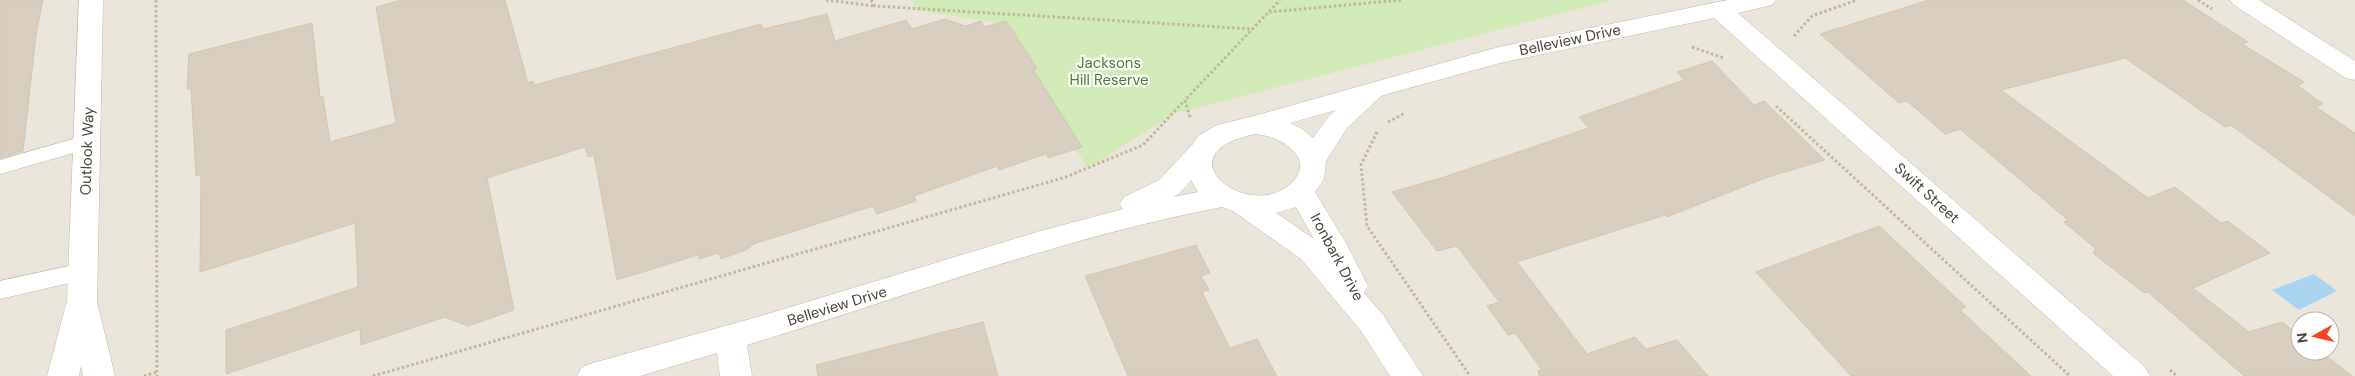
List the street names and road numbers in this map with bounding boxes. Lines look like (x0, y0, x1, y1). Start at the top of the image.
street label: Belleview Drive (1517, 19, 1623, 61)
street label: Outlook Way (75, 106, 99, 196)
street label: Swift Street (1890, 158, 1964, 228)
street label: Ironbark Drive (1306, 210, 1368, 304)
street label: Belleview Drive (785, 281, 889, 331)

